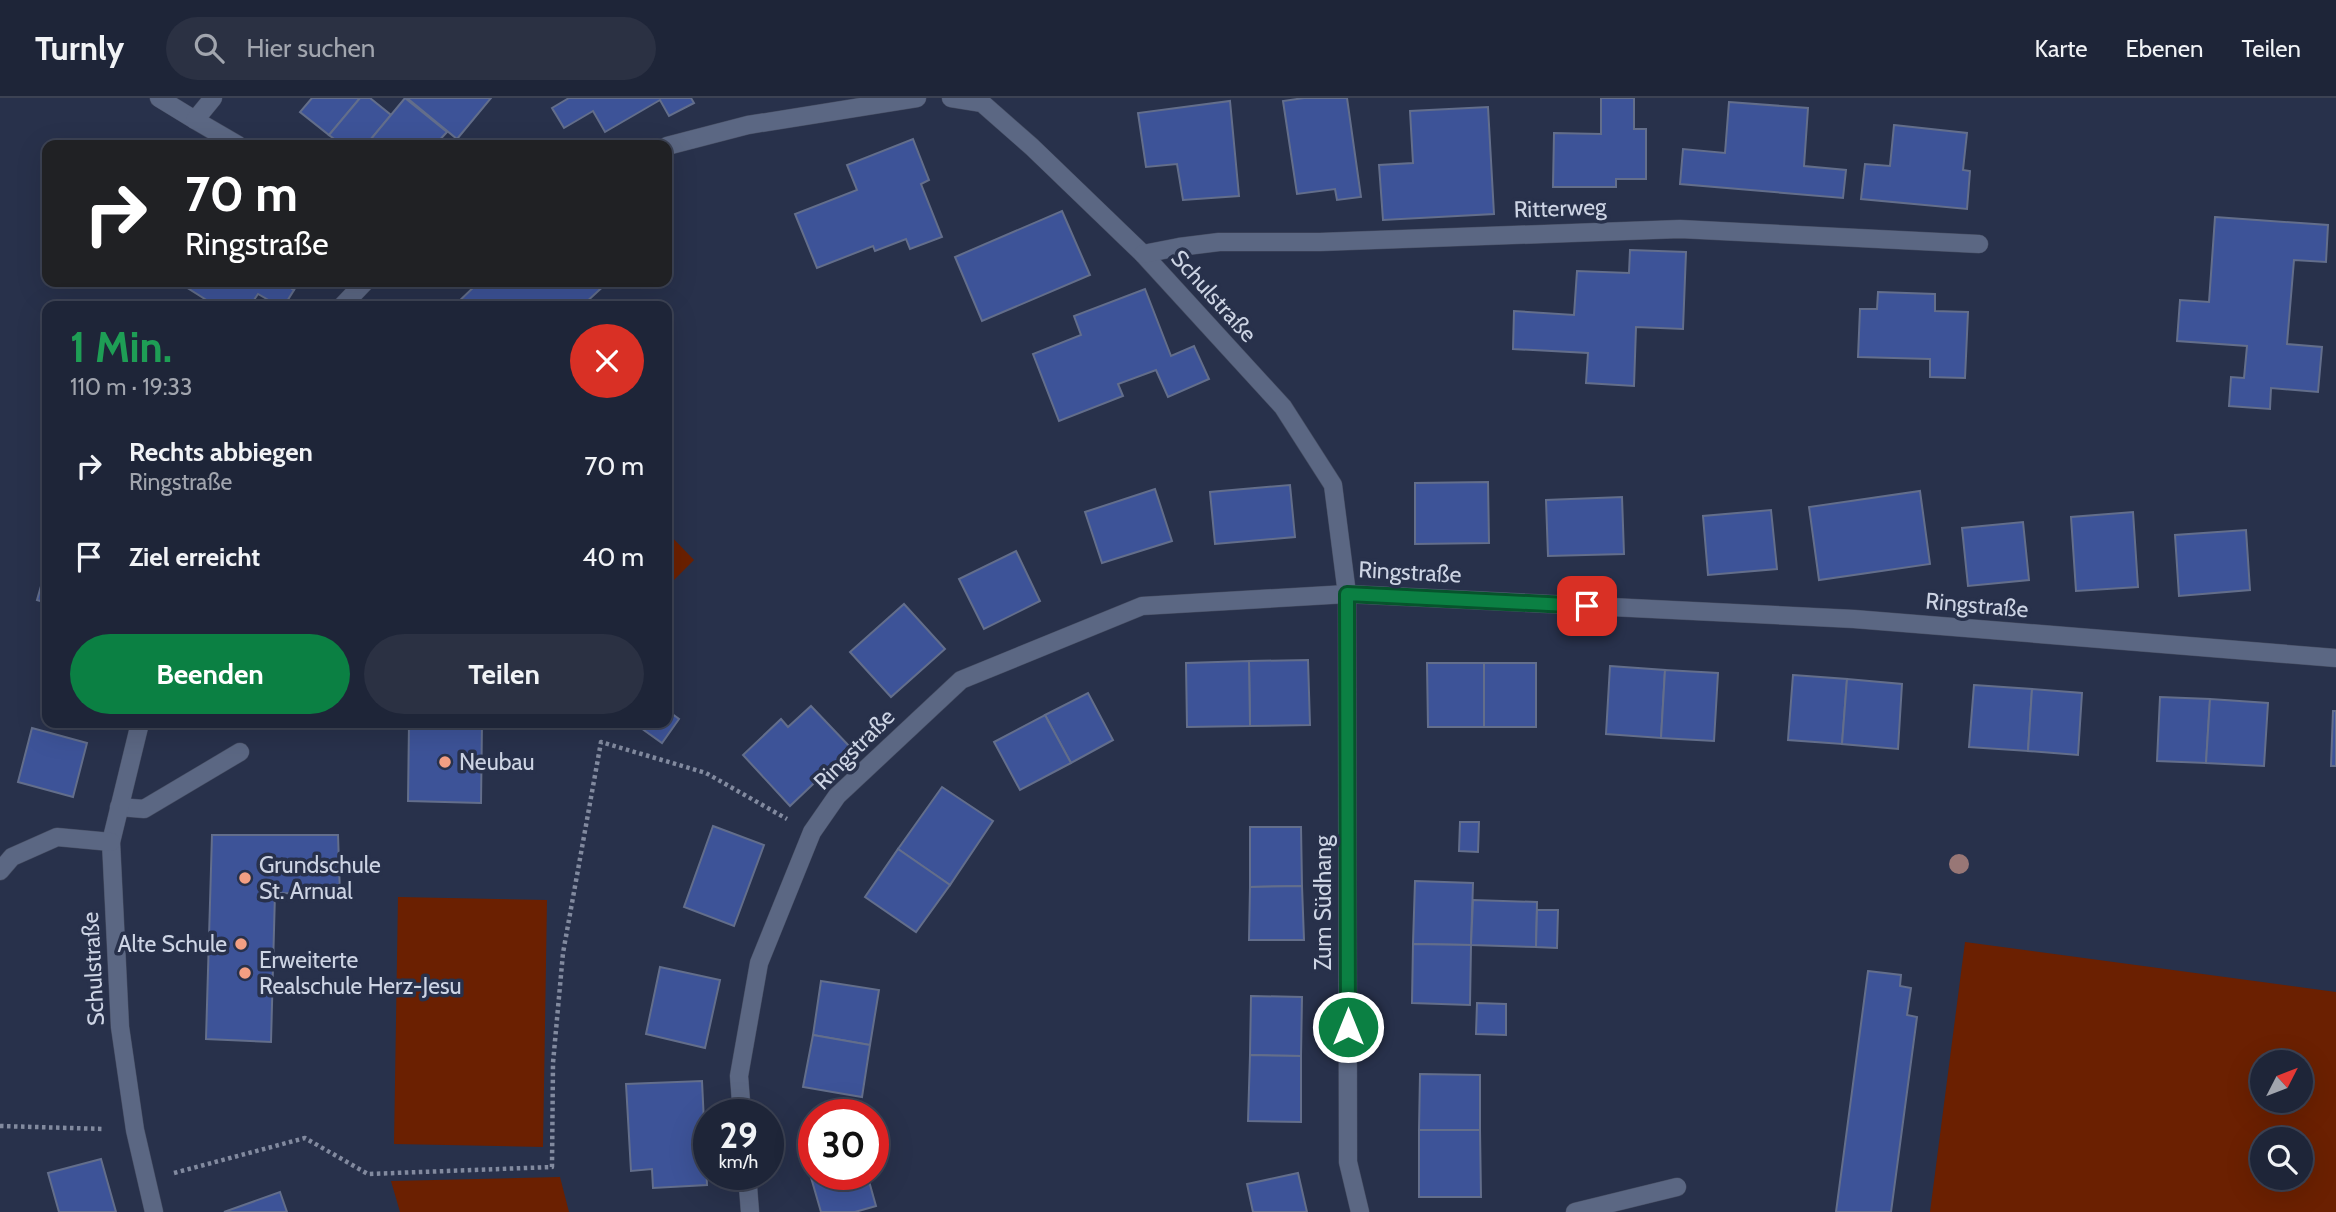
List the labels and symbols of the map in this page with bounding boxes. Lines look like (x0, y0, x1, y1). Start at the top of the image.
street label: Ritterweg (1513, 192, 1607, 224)
street label: Schulstraße (1165, 244, 1263, 348)
street label: Ringstraße (1358, 555, 1463, 589)
pin (1557, 576, 1617, 636)
street label: Ringstraße (1924, 587, 2030, 623)
street label: Ringstraße (808, 702, 901, 795)
place label: Neubau (459, 748, 535, 776)
marker: Neubau (437, 754, 453, 770)
street label: Zum Südhang (1309, 835, 1337, 971)
place label: Grundschule St. Arnual (259, 851, 381, 905)
marker: Grundschule St. Arnual (237, 870, 253, 886)
street label: Schulstraße (76, 911, 110, 1027)
place label: Alte Schule (118, 930, 227, 958)
marker: Alte Schule (233, 936, 249, 952)
place label: Erweiterte Realschule Herz-Jesu (259, 946, 462, 1000)
marker: Erweiterte Realschule Herz-Jesu (237, 965, 253, 981)
position arrow (1311, 990, 1385, 1064)
north arrow (2250, 1050, 2314, 1113)
speed limit sign: 30 (798, 1099, 889, 1190)

